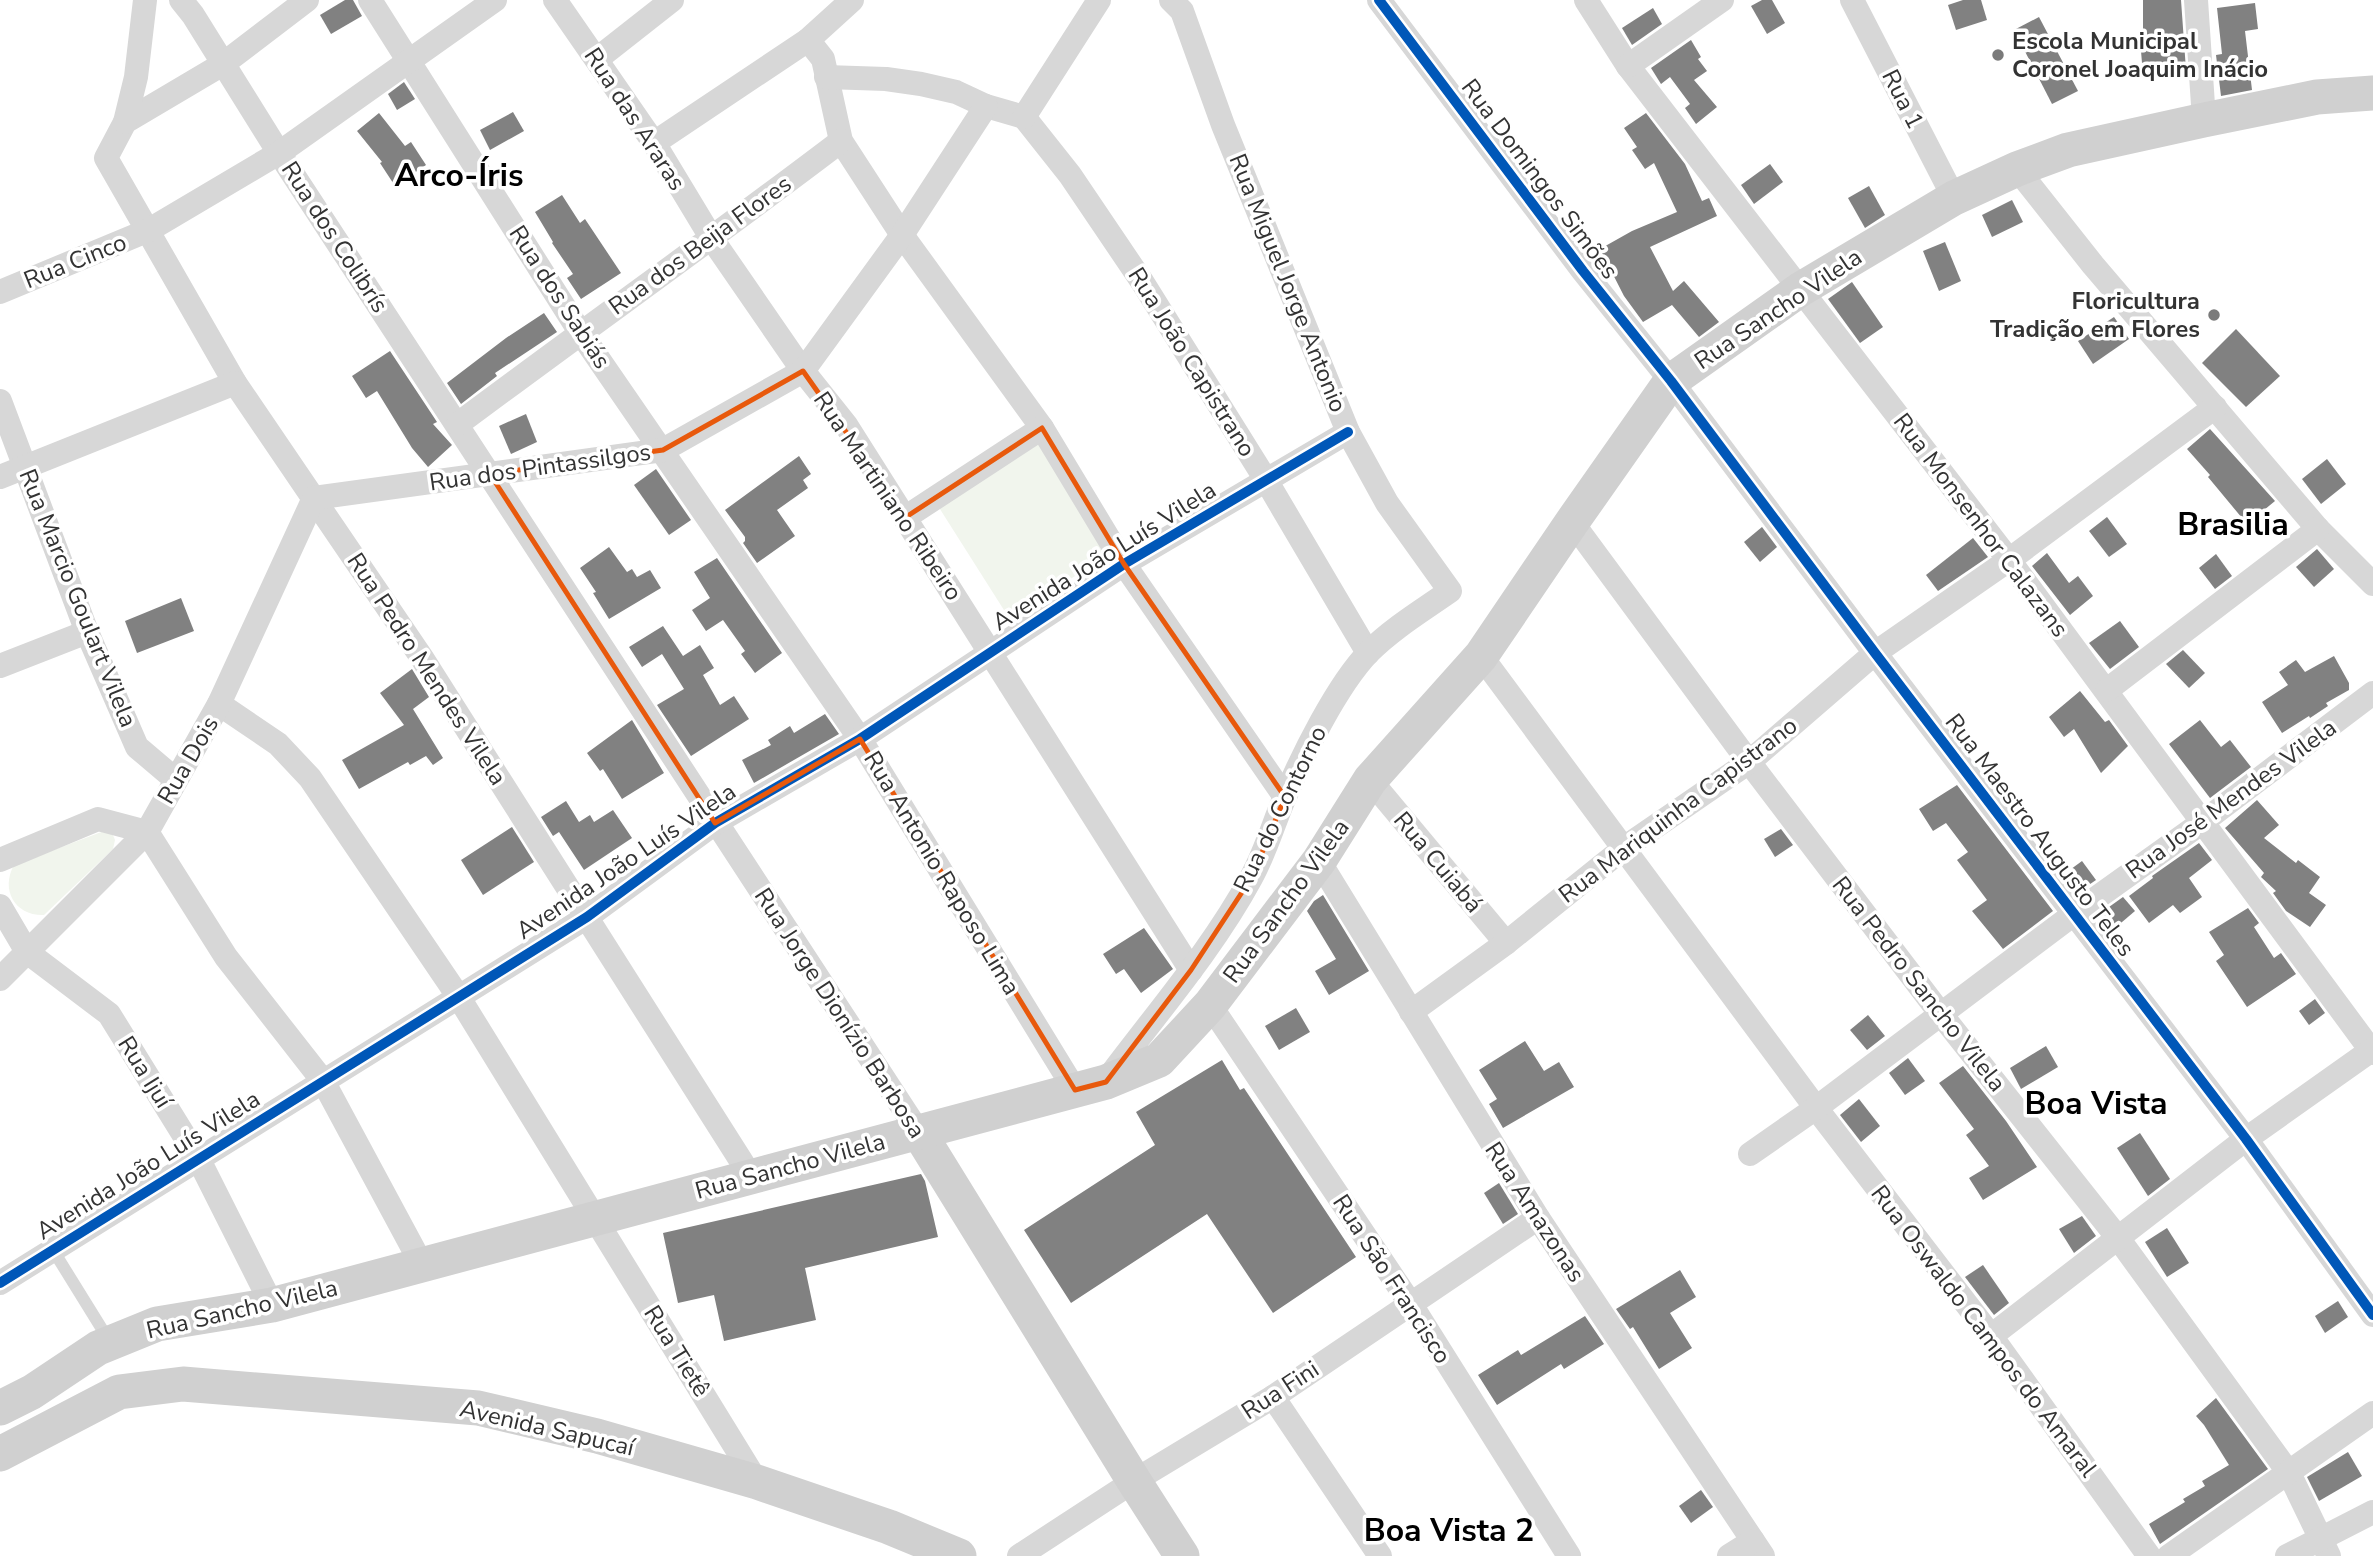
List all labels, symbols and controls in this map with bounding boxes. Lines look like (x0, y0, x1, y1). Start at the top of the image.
place label: Escola Municipal Coronel Joaquim Inácio (2012, 25, 2268, 85)
street label: Rua das Araras (577, 41, 693, 197)
marker: Escola Municipal Coronel Joaquim Inácio (1990, 47, 2006, 63)
street label: Rua 1 (1874, 64, 1932, 134)
street label: Rua Domingos Simões (1454, 72, 1626, 286)
street label: Rua Miguel Jorge Antonio (1221, 149, 1355, 417)
district label: Arco-Íris (395, 154, 524, 197)
street label: Rua dos Colibrís (274, 155, 396, 319)
street label: Rua dos Beija Flores (602, 168, 798, 322)
street label: Rua dos Sabiás (502, 219, 618, 375)
street label: Rua Cinco (19, 226, 131, 296)
street label: Rua Sancho Vilela (1688, 241, 1868, 377)
street label: Rua João Capistrano (1121, 261, 1263, 463)
place label: Floricultura Tradição em Flores (1990, 285, 2200, 345)
marker: Floricultura Tradição em Flores (2206, 307, 2222, 323)
street label: Rua Martiniano Ribeiro (806, 385, 970, 607)
street label: Rua Monsenhor Calazans (1886, 406, 2076, 644)
street label: Rua dos Pintassilgos (427, 436, 653, 498)
street label: Rua Marcio Goulart Vilela (12, 464, 144, 732)
street label: Avenida João Luís Vilela (986, 474, 1222, 638)
district label: Brasilia (2177, 503, 2289, 546)
street label: Rua Pedro Mendes Vilela (340, 547, 514, 791)
street label: Rua Maestro Augusto Teles (1938, 707, 2142, 963)
street label: Rua Dois (150, 710, 226, 810)
street label: Rua Mariquinha Capistrano (1552, 710, 1804, 910)
street label: Rua José Mendes Vilela (2119, 712, 2343, 886)
street label: Rua do Contorno (1226, 720, 1334, 898)
street label: Rua Antonio Raposo Lima (856, 745, 1028, 1001)
street label: Avenida João Luís Vilela (510, 775, 742, 947)
street label: Rua Cuiabá (1386, 805, 1490, 919)
street label: Rua Sancho Vilela (1216, 813, 1356, 989)
street label: Rua Pedro Sancho Vilela (1825, 870, 2013, 1098)
street label: Rua Jorge Dionízio Barbosa (747, 882, 933, 1144)
street label: Rua Ijuí (110, 1030, 180, 1115)
district label: Boa Vista (2025, 1082, 2167, 1125)
street label: Avenida João Luís Vilela (30, 1083, 266, 1247)
street label: Rua Sancho Vilela (691, 1125, 889, 1207)
street label: Rua Amazonas (1478, 1136, 1592, 1288)
street label: Rua Oswaldo Campos do Amaral (1864, 1178, 2104, 1484)
street label: Rua São Francisco (1325, 1188, 1459, 1370)
street label: Rua Sancho Vilela (143, 1271, 341, 1347)
street label: Rua Tietê (636, 1299, 718, 1403)
street label: Rua Fini (1235, 1353, 1325, 1427)
street label: Avenida Sapucaí (457, 1392, 639, 1464)
district label: Boa Vista 2 (1364, 1509, 1534, 1552)

